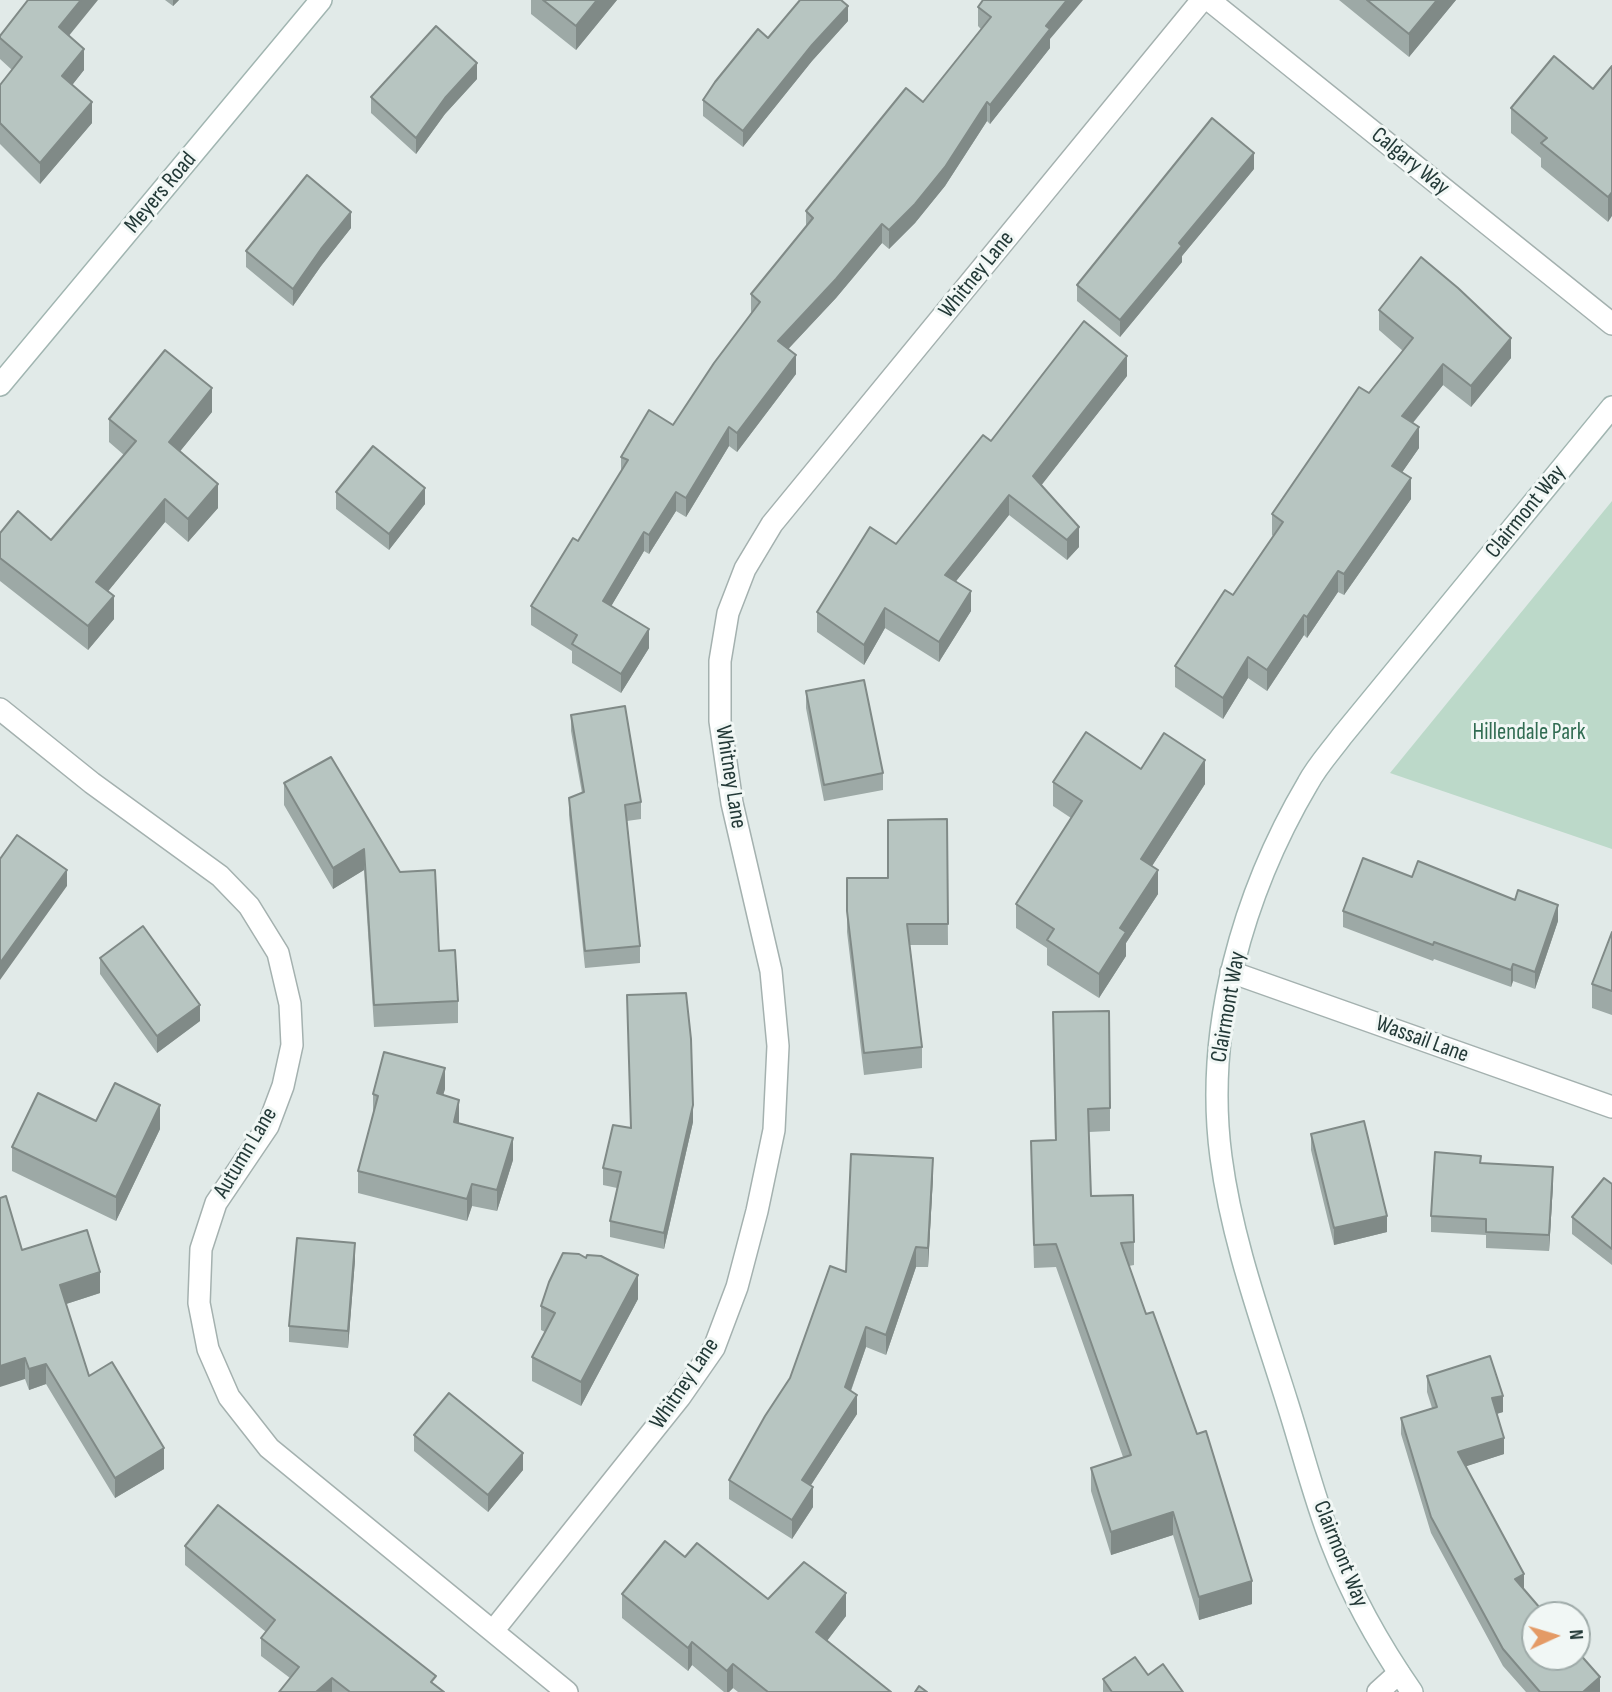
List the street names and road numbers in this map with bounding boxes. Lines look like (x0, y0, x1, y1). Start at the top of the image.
street label: Calgary Way (1365, 122, 1455, 202)
street label: Meyers Road (119, 147, 203, 239)
street label: Whitney Lane (934, 226, 1020, 324)
street label: Clairmont Way (1480, 460, 1572, 564)
street label: Whitney Lane (708, 723, 752, 831)
street label: Clairmont Way (1206, 949, 1252, 1065)
street label: Wassail Lane (1372, 1010, 1472, 1070)
street label: Autumn Lane (208, 1103, 284, 1203)
street label: Whitney Lane (644, 1333, 726, 1435)
street label: Clairmont Way (1306, 1497, 1374, 1611)

